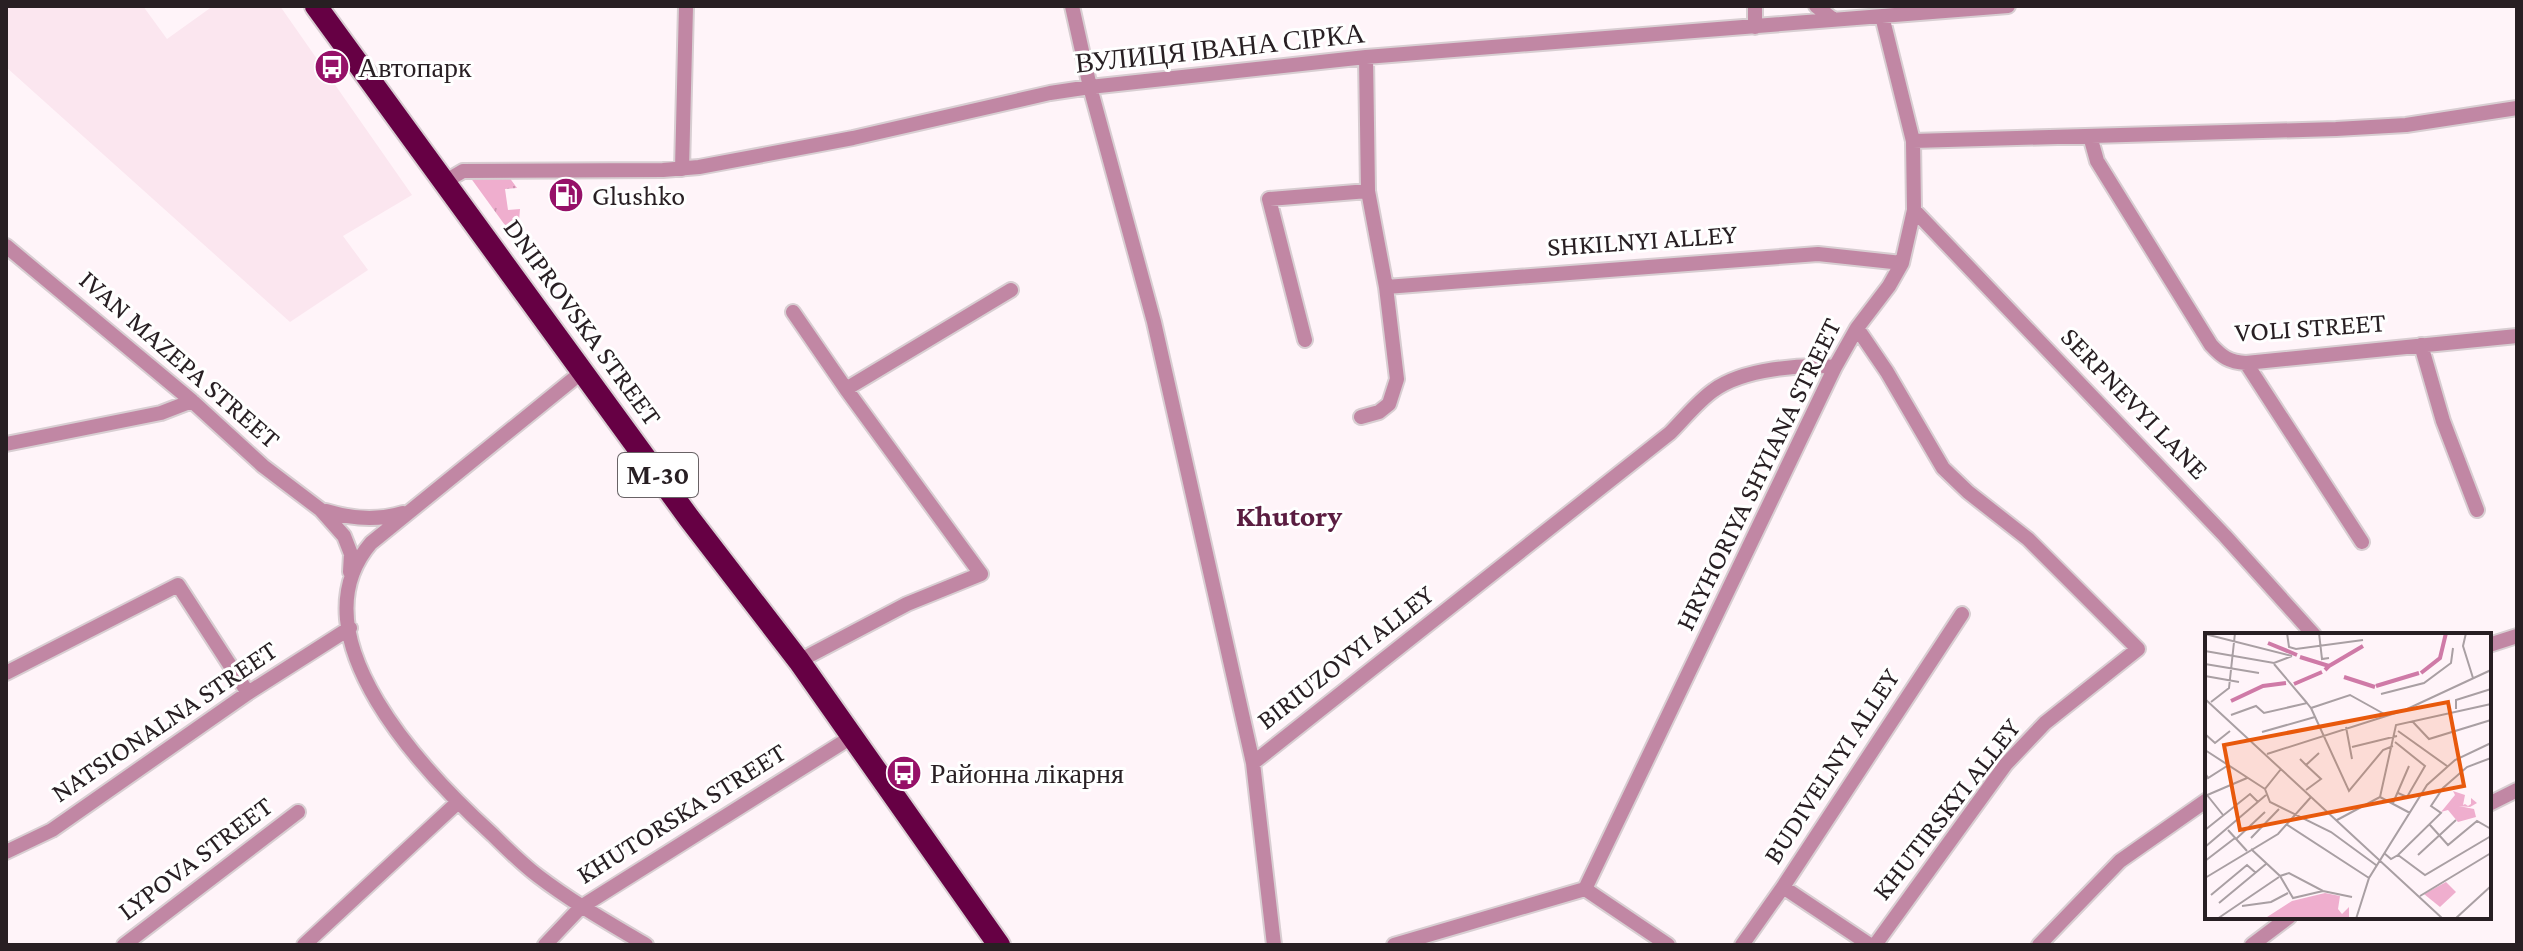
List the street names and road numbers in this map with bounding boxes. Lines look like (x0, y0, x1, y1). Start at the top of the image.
street label: ВУЛИЦЯ ІВАНА СІРКА (1074, 17, 1367, 79)
street label: DNIPROVSKA STREET (498, 213, 668, 431)
street label: SHKILNYI ALLEY (1546, 218, 1738, 262)
street label: IVAN MAZEPA STREET (73, 264, 287, 454)
street label: VOLI STREET (2233, 306, 2387, 348)
street label: HRYHORIYA SHYIANA STREET (1669, 313, 1847, 635)
street label: SERPNEVYI LANE (2055, 321, 2215, 485)
road number: М-30 (618, 453, 698, 497)
street label: BIRIUZOVYI ALLEY (1251, 578, 1440, 736)
street label: NATSIONALNA STREET (45, 634, 283, 808)
street label: BUDIVELNYI ALLEY (1756, 663, 1906, 869)
street label: KHUTIRSKYI ALLEY (1866, 712, 2026, 906)
street label: KHUTORSKA STREET (571, 736, 791, 890)
street label: LYPOVA STREET (112, 790, 278, 926)

